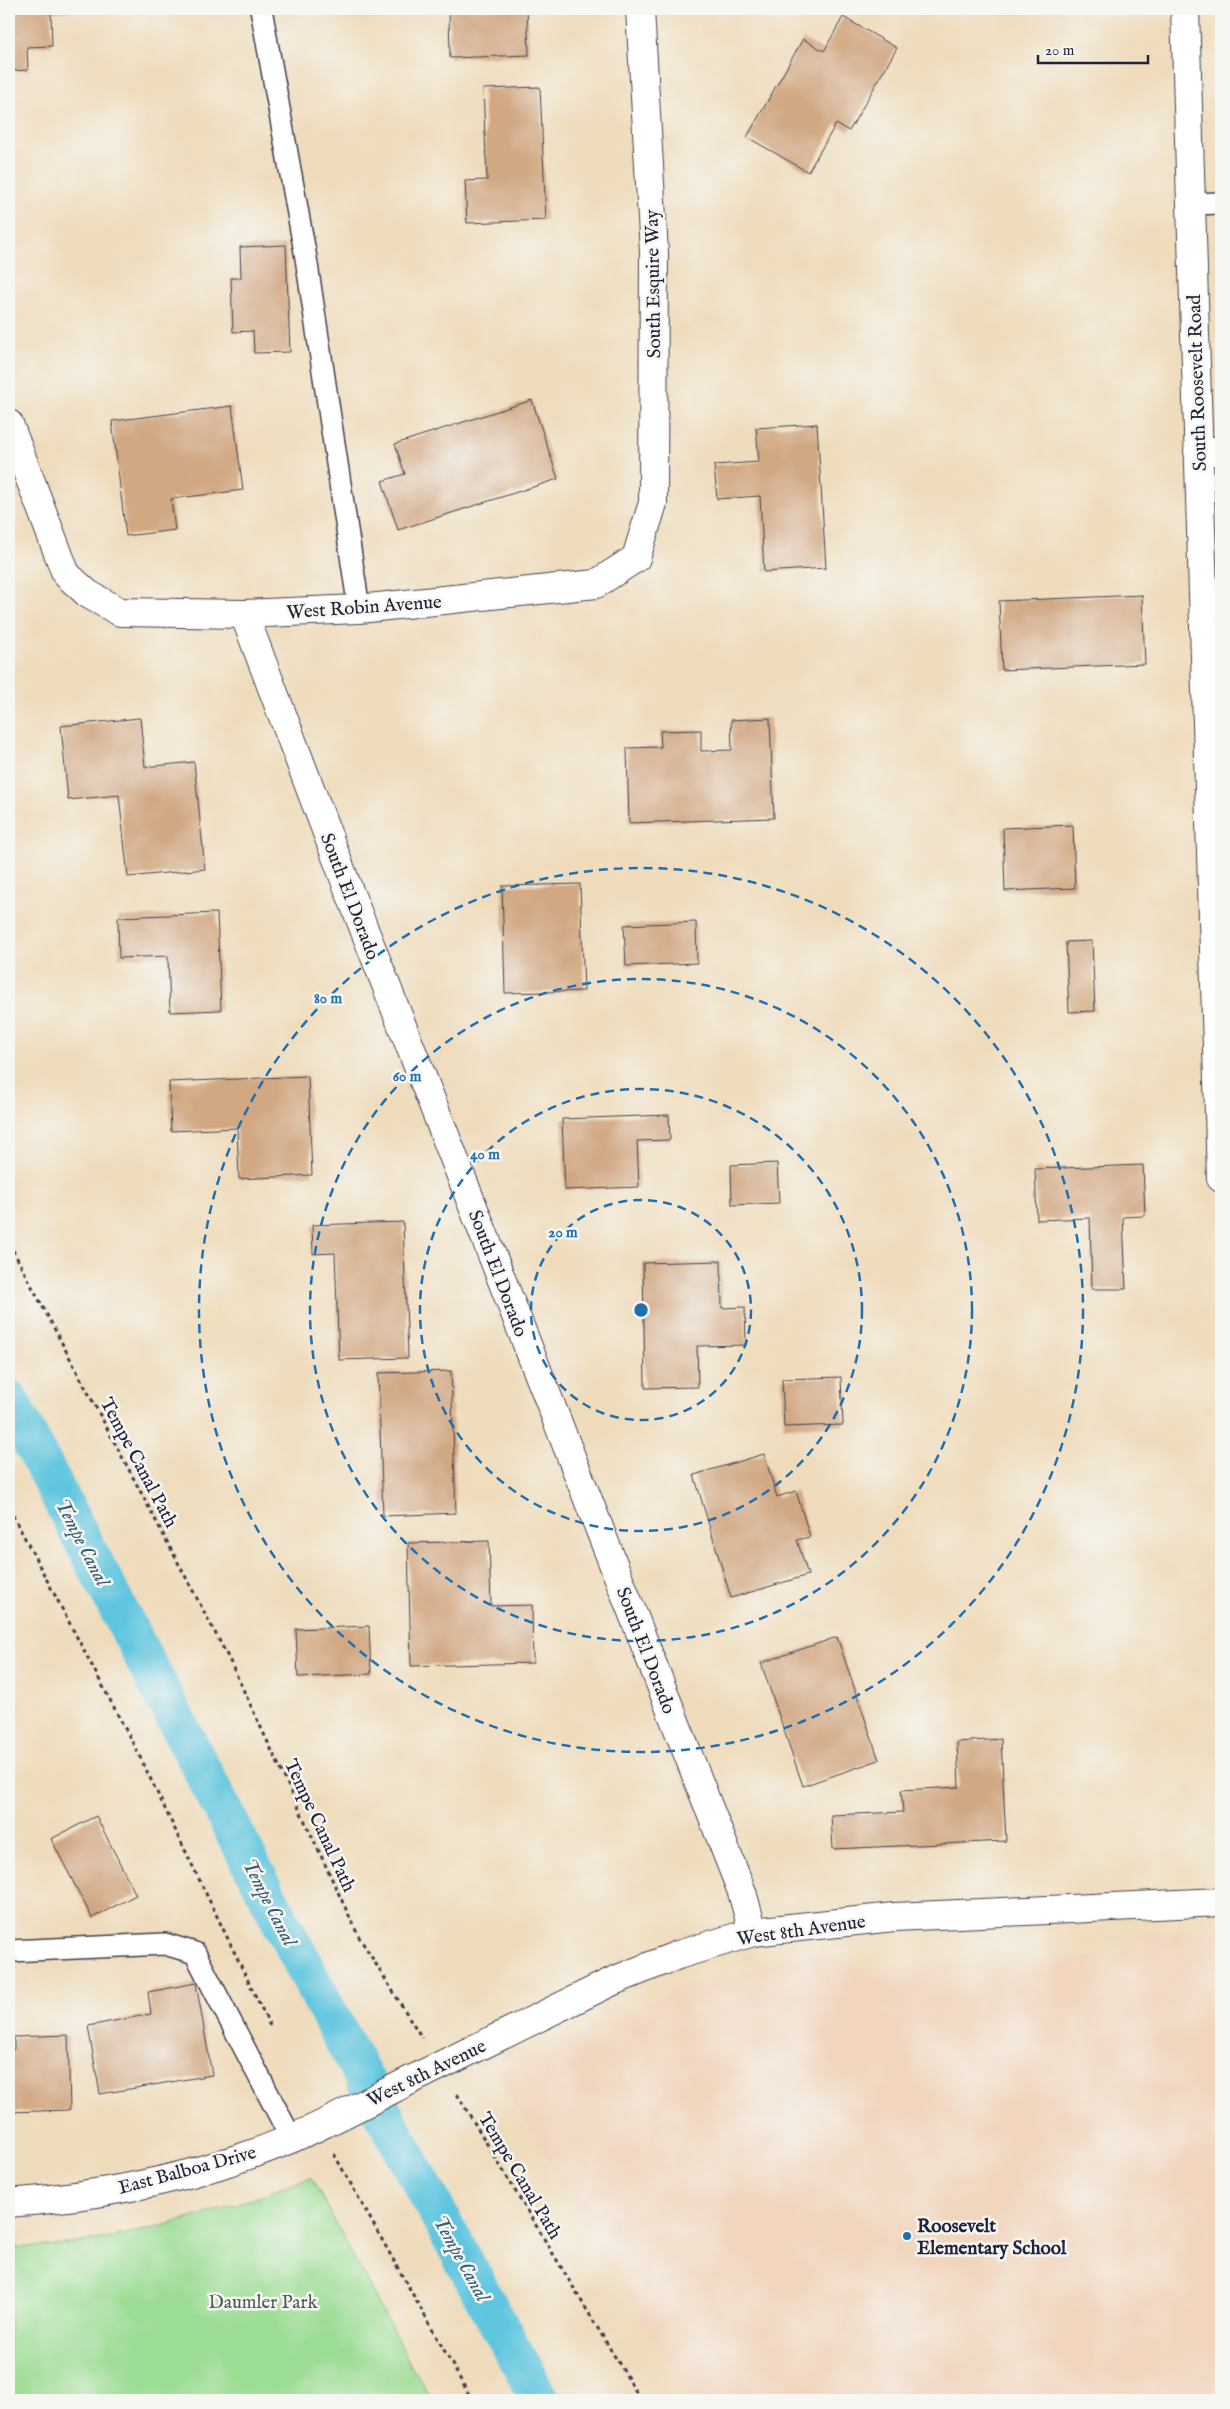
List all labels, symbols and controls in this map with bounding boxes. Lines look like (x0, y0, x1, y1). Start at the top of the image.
scale bar (1038, 32, 1148, 64)
text: 20 m (1045, 41, 1075, 60)
street label: South Esquire Way (641, 209, 667, 359)
street label: South Roosevelt Road (1183, 293, 1213, 472)
street label: West Robin Avenue (286, 591, 443, 625)
street label: South El Dorado (314, 830, 384, 964)
text: 80 m (314, 989, 342, 1008)
text: 60 m (393, 1067, 422, 1086)
text: 40 m (470, 1145, 500, 1164)
street label: South El Dorado (462, 1207, 532, 1341)
text: 20 m (548, 1223, 578, 1242)
centre of rings (632, 1301, 650, 1319)
street label: Tempe Canal Path (94, 1394, 183, 1532)
water label: Tempe Canal (49, 1495, 115, 1593)
street label: South El Dorado (610, 1584, 680, 1718)
street label: Tempe Canal Path (278, 1756, 360, 1896)
water label: Tempe Canal (236, 1855, 302, 1953)
street label: West 8th Avenue (735, 1910, 867, 1952)
street label: West 8th Avenue (363, 2035, 491, 2113)
street label: Tempe Canal Path (472, 2108, 567, 2244)
street label: East Balboa Drive (116, 2141, 259, 2201)
water label: Tempe Canal (427, 2211, 496, 2308)
place label: Roosevelt Elementary School (917, 2215, 1067, 2261)
marker: Roosevelt Elementary School (901, 2230, 913, 2242)
park label: Daumler Park (208, 2291, 318, 2315)

